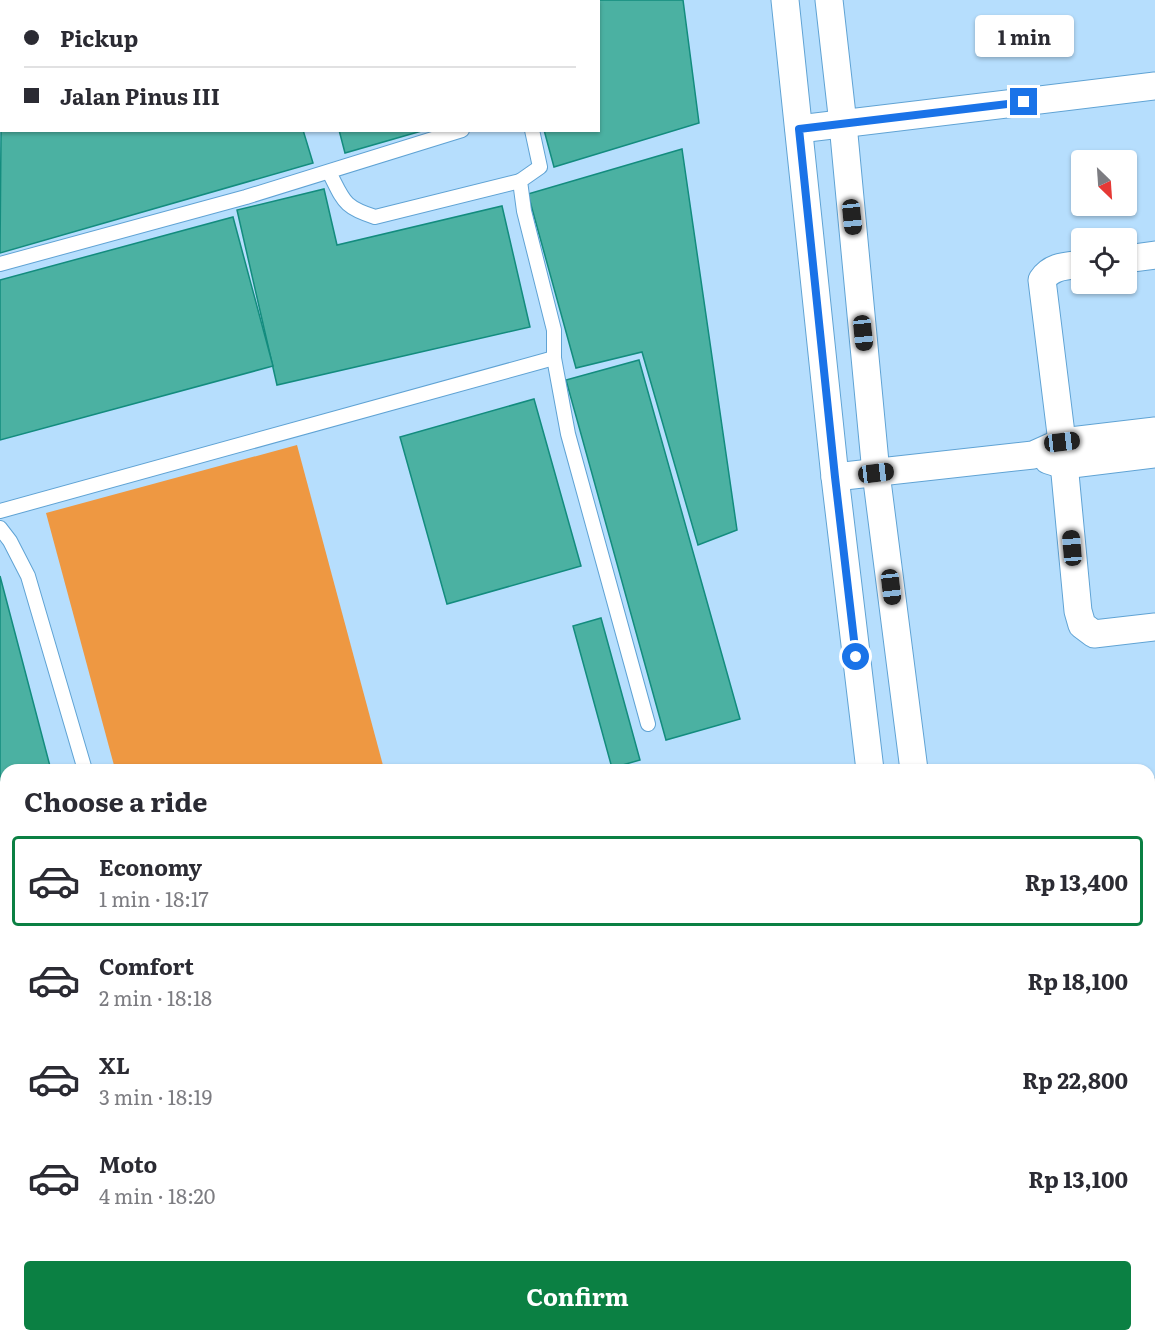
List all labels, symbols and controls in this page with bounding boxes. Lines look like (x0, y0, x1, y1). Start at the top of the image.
callout: 1 min (974, 15, 1074, 57)
text: Pickup (60, 21, 138, 54)
text: 1 min (998, 21, 1051, 51)
text: Jalan Pinus III (60, 79, 220, 112)
route end (1010, 88, 1037, 115)
north arrow (1071, 150, 1137, 216)
map controls (1071, 150, 1137, 294)
car (841, 198, 863, 236)
button: locate (1071, 228, 1137, 294)
car (852, 314, 874, 352)
car (1043, 431, 1081, 453)
car (857, 462, 895, 484)
car (1061, 529, 1083, 567)
car (880, 568, 902, 606)
route start (842, 643, 869, 670)
text: Choose a ride (24, 780, 207, 820)
text: Economy (99, 850, 202, 883)
icon: car (27, 854, 81, 908)
text: Rp 13,400 (1025, 865, 1128, 898)
text: 1 min · 18:17 (99, 883, 209, 913)
text: Comfort (99, 949, 194, 982)
icon: car (27, 953, 81, 1007)
text: Rp 18,100 (1028, 964, 1128, 997)
text: 2 min · 18:18 (99, 982, 212, 1012)
text: XL (99, 1048, 130, 1081)
icon: car (27, 1052, 81, 1106)
text: Rp 22,800 (1022, 1063, 1128, 1096)
text: 3 min · 18:19 (99, 1081, 212, 1111)
text: Moto (99, 1147, 157, 1180)
icon: car (27, 1151, 81, 1205)
text: Rp 13,100 (1028, 1162, 1128, 1195)
text: 4 min · 18:20 (99, 1180, 215, 1210)
button: Confirm (24, 1261, 1131, 1330)

